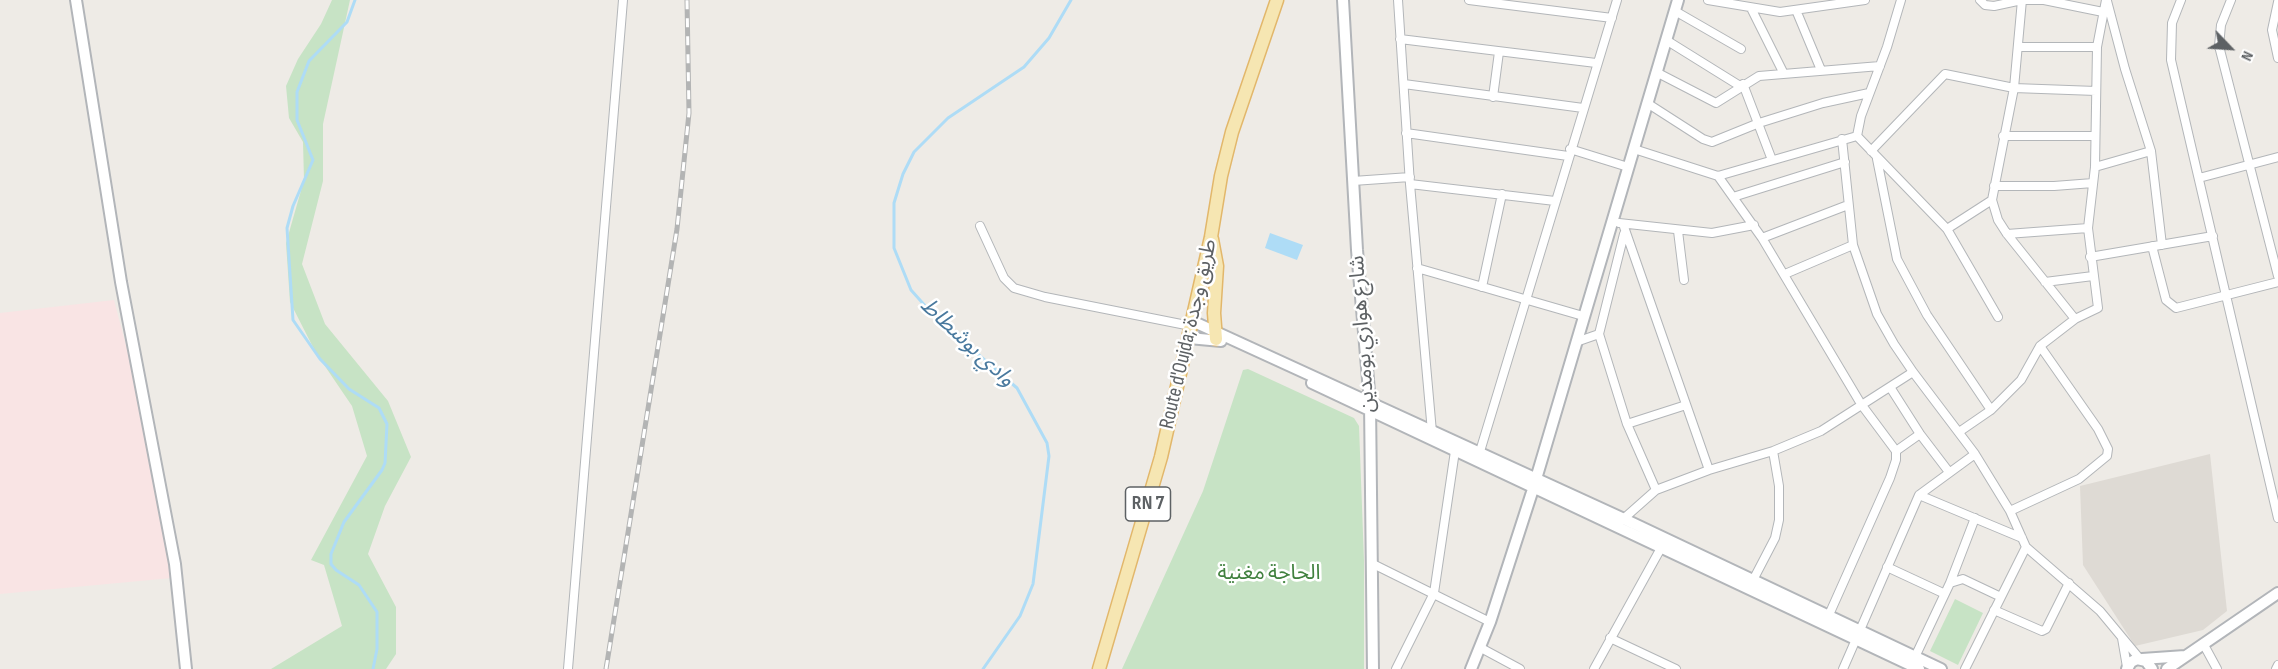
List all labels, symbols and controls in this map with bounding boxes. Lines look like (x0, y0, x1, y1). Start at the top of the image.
north arrow (2200, 18, 2260, 78)
text: N (2236, 48, 2257, 64)
street label: Route d'Oujda; طريق وجدة (1155, 237, 1223, 431)
street label: شارع هواري بومدين (1345, 255, 1381, 413)
water label: وادي بوشطاط (915, 293, 1019, 393)
road number: RN 7 (1126, 487, 1170, 521)
park label: الحاجة مغنية (1217, 561, 1321, 587)

